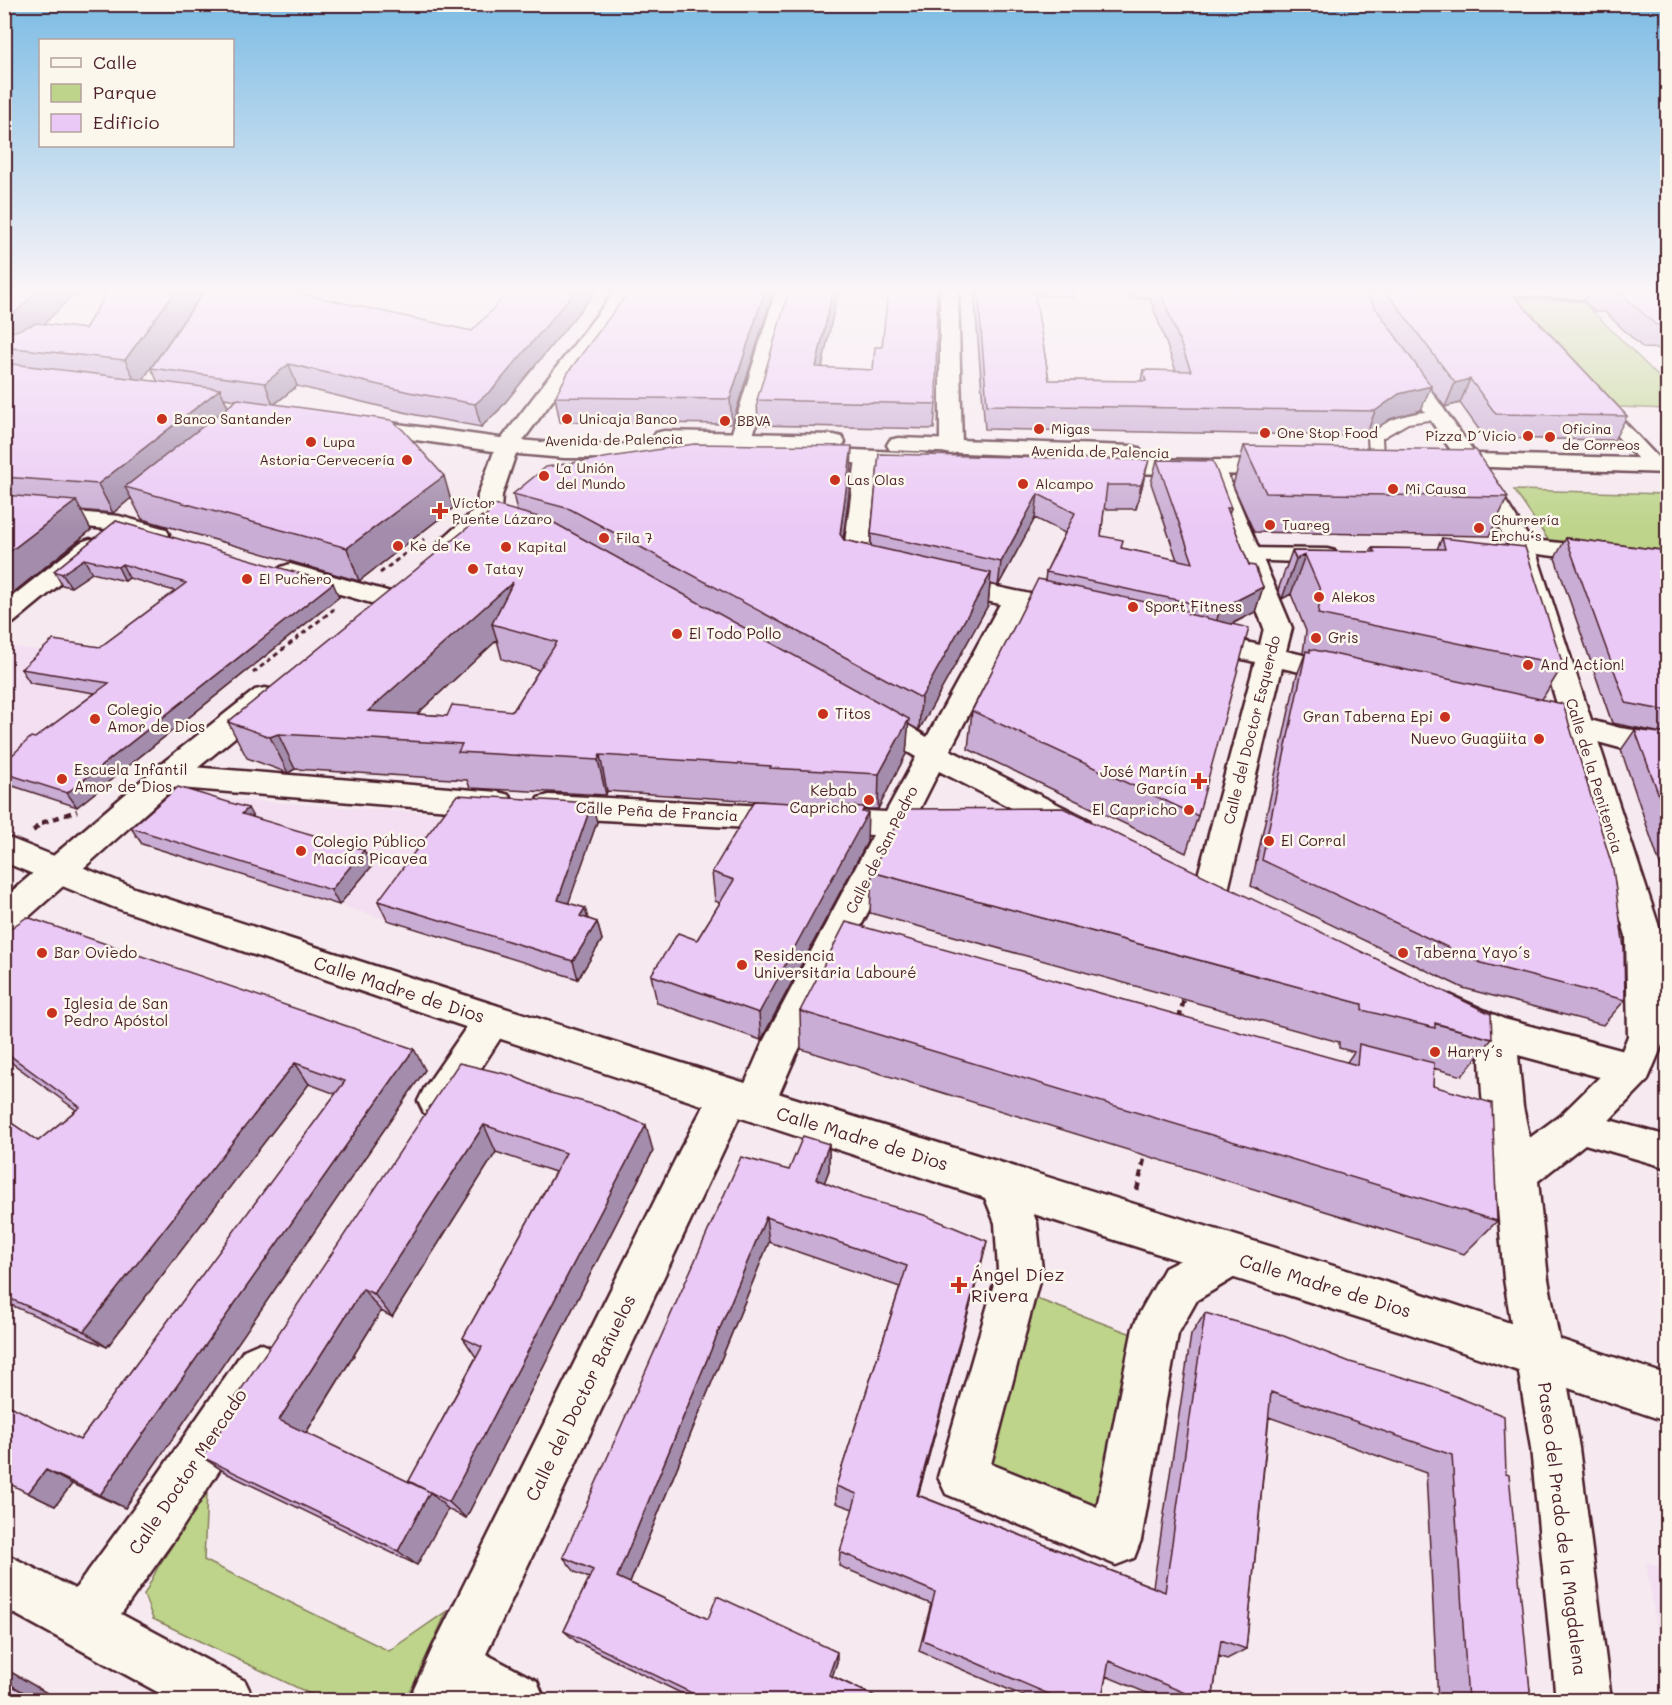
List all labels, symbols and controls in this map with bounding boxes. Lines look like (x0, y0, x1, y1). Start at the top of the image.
legend (39, 39, 234, 147)
text: Calle (93, 50, 137, 74)
text: Parque (93, 80, 157, 104)
text: Edificio (93, 110, 160, 134)
place label: Banco Santander (174, 409, 292, 428)
place label: Unicaja Banco (579, 409, 677, 428)
place label: BBVA (737, 411, 771, 430)
marker: Banco Santander (155, 412, 169, 426)
marker: Unicaja Banco (560, 412, 574, 426)
marker: BBVA (718, 414, 732, 428)
place label: Migas (1051, 419, 1090, 438)
place label: Oficina de Correos (1562, 419, 1640, 454)
marker: Migas (1032, 422, 1046, 436)
place label: One Stop Food (1277, 423, 1378, 442)
marker: One Stop Food (1258, 426, 1272, 440)
place label: Pizza D´Vicio (1425, 426, 1516, 445)
street label: Avenida de Palencia (544, 429, 684, 450)
marker: Pizza D´Vicio (1521, 429, 1535, 443)
marker: Oficina de Correos (1543, 430, 1557, 444)
place label: Lupa (323, 432, 355, 451)
marker: Lupa (304, 435, 318, 449)
street label: Avenida de Palencia (1030, 441, 1170, 462)
place label: Astoria-Cervecería (259, 450, 395, 469)
marker: Astoria-Cervecería (400, 453, 414, 467)
place label: La Unión del Mundo (556, 458, 625, 493)
marker: La Unión del Mundo (537, 469, 551, 483)
place label: Las Olas (847, 470, 905, 489)
marker: Las Olas (828, 473, 842, 487)
place label: Alcampo (1035, 474, 1093, 493)
marker: Alcampo (1016, 477, 1030, 491)
place label: Mi Causa (1405, 479, 1467, 498)
marker: Mi Causa (1386, 482, 1400, 496)
place label: Víctor Puente Lázaro (452, 493, 552, 528)
marker: Víctor Puente Lázaro (433, 504, 447, 518)
place label: Churrería Erchu´s (1491, 510, 1559, 545)
place label: Tuareg (1282, 515, 1330, 534)
marker: Tuareg (1263, 518, 1277, 532)
marker: Churrería Erchu´s (1472, 521, 1486, 535)
place label: Fila 7 (616, 528, 653, 547)
marker: Fila 7 (597, 531, 611, 545)
place label: Ke de Ke (410, 536, 471, 555)
place label: Kapital (518, 537, 567, 556)
marker: Ke de Ke (391, 539, 405, 553)
marker: Kapital (499, 540, 513, 554)
place label: Tatay (485, 559, 524, 578)
marker: Tatay (466, 562, 480, 576)
place label: El Puchero (259, 569, 331, 588)
marker: El Puchero (240, 572, 254, 586)
place label: Alekos (1331, 587, 1375, 606)
marker: Alekos (1312, 590, 1326, 604)
place label: Sport Fitness (1145, 596, 1242, 616)
marker: Sport Fitness (1126, 600, 1140, 614)
place label: El Todo Pollo (689, 623, 781, 643)
marker: El Todo Pollo (670, 627, 684, 641)
place label: Gris (1328, 627, 1359, 647)
marker: Gris (1309, 631, 1323, 645)
street label: Calle del Doctor Esquerdo (1218, 633, 1284, 826)
place label: And Action! (1540, 654, 1625, 674)
marker: And Action! (1521, 658, 1535, 672)
street label: Calle de la Penitencia (1562, 696, 1628, 856)
place label: Colegio Amor de Dios (107, 699, 205, 736)
place label: Titos (835, 703, 871, 723)
place label: Gran Taberna Epi (1303, 706, 1433, 726)
marker: Titos (816, 707, 830, 721)
marker: Gran Taberna Epi (1438, 710, 1452, 724)
marker: Colegio Amor de Dios (88, 712, 102, 726)
place label: Nuevo Guagüita (1411, 728, 1527, 748)
marker: Nuevo Guagüita (1532, 732, 1546, 746)
place label: Escuela Infantil Amor de Dios (74, 759, 187, 796)
place label: José Martín García (1100, 761, 1187, 798)
marker: Escuela Infantil Amor de Dios (55, 772, 69, 786)
marker: José Martín García (1192, 774, 1206, 788)
place label: Kebab Capricho (789, 780, 857, 817)
street label: Calle de San Pedro (840, 782, 922, 917)
marker: Kebab Capricho (862, 793, 876, 807)
street label: Calle Peña de Francia (575, 797, 739, 825)
place label: El Capricho (1092, 799, 1177, 819)
marker: El Capricho (1182, 803, 1196, 817)
place label: El Corral (1281, 830, 1346, 850)
place label: Colegio Público Macías Picavea (313, 831, 428, 868)
marker: El Corral (1262, 834, 1276, 848)
marker: Colegio Público Macías Picavea (294, 844, 308, 858)
place label: Bar Oviedo (54, 942, 137, 962)
place label: Taberna Yayo´s (1415, 942, 1530, 962)
place label: Residencia Universitaria Labouré (754, 945, 916, 982)
marker: Bar Oviedo (35, 946, 49, 960)
marker: Taberna Yayo´s (1396, 946, 1410, 960)
street label: Calle Madre de Dios (311, 950, 488, 1028)
marker: Residencia Universitaria Labouré (735, 958, 749, 972)
place label: Iglesia de San Pedro Apóstol (64, 993, 168, 1030)
marker: Iglesia de San Pedro Apóstol (45, 1006, 59, 1020)
place label: Harry´s (1447, 1041, 1503, 1061)
marker: Harry´s (1428, 1045, 1442, 1059)
street label: Calle Madre de Dios (773, 1100, 951, 1176)
street label: Calle Madre de Dios (1236, 1247, 1414, 1323)
place label: Ángel Díez Rivera (971, 1262, 1064, 1307)
marker: Ángel Díez Rivera (952, 1278, 966, 1292)
street label: Calle del Doctor Bañuelos (520, 1290, 641, 1505)
street label: Paseo del Prado de la Magdalena (1533, 1381, 1593, 1677)
street label: Calle Doctor Mercado (123, 1383, 252, 1559)

